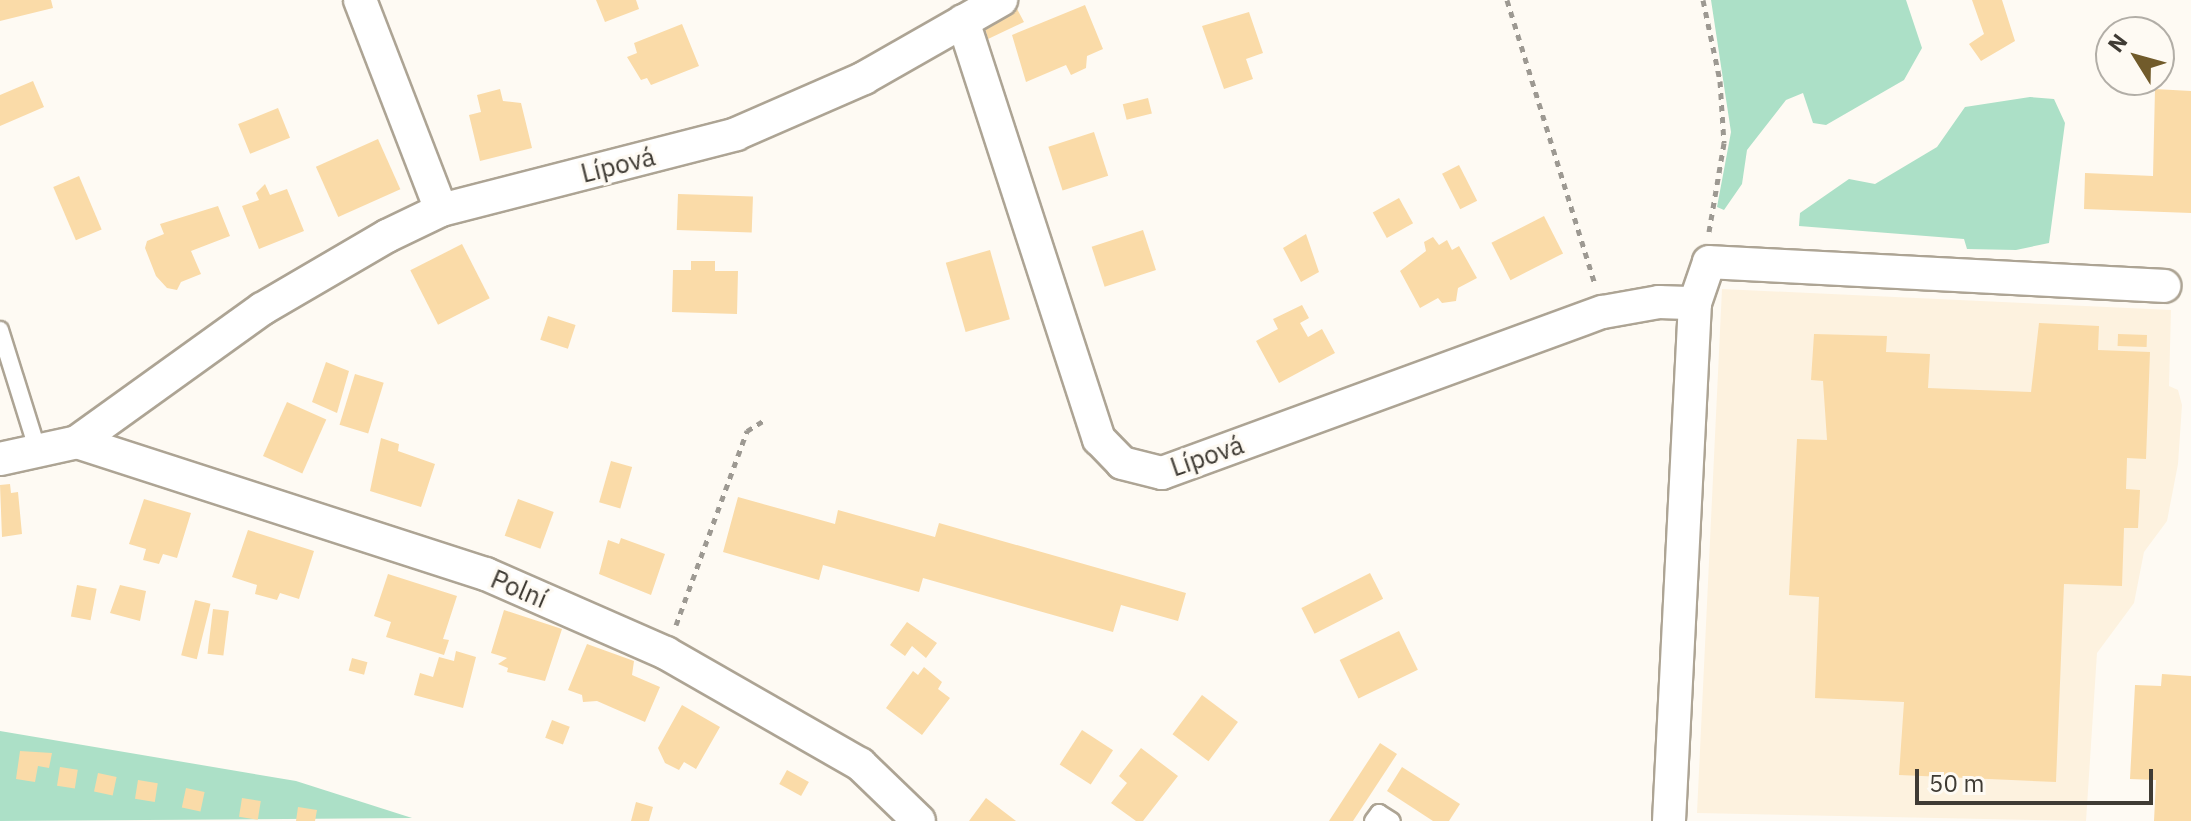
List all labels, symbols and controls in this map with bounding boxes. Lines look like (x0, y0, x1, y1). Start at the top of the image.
north arrow (2095, 16, 2175, 96)
text: N (2101, 27, 2133, 58)
street label: Lípová (578, 141, 658, 189)
street label: Lípová (1166, 429, 1248, 483)
street label: Polní (486, 563, 552, 615)
scale bar (1919, 753, 2157, 803)
text: 50 m (1929, 767, 1984, 799)

